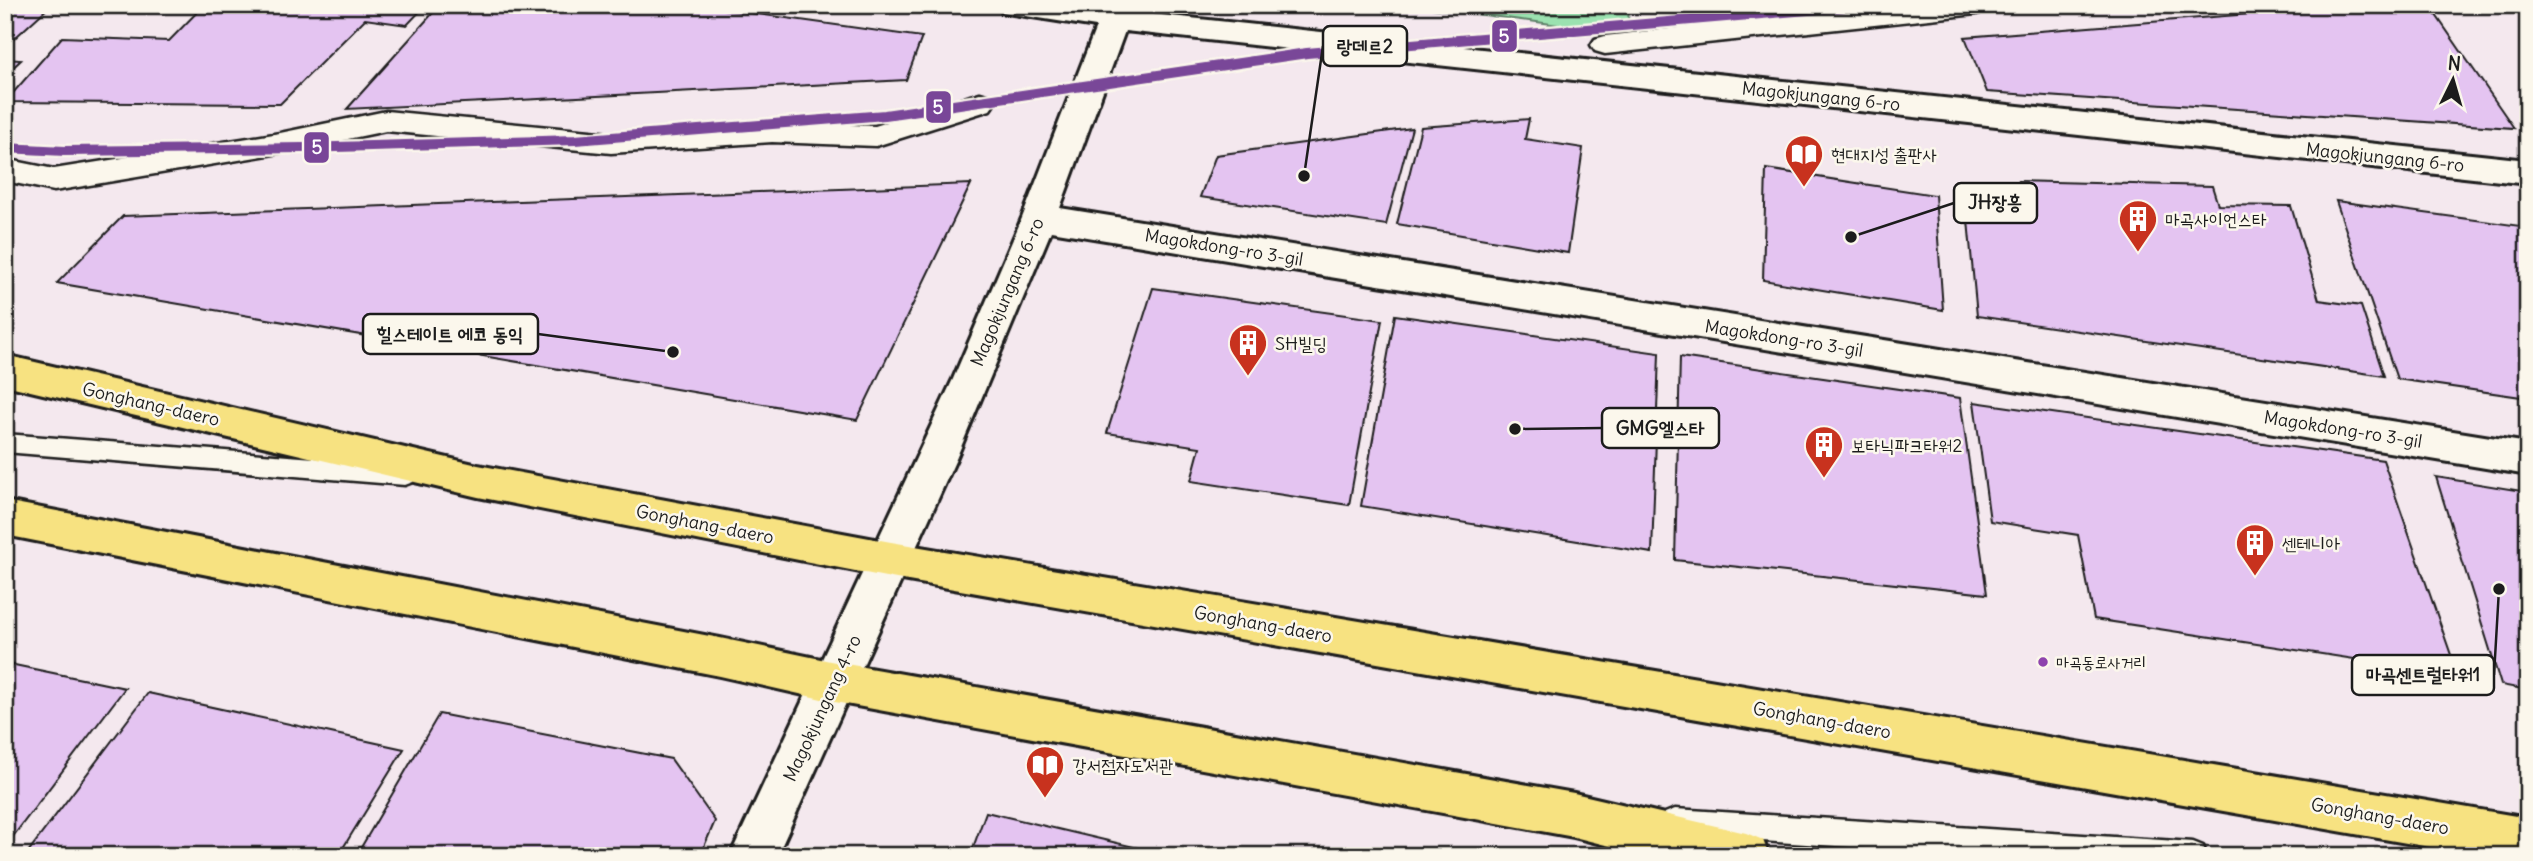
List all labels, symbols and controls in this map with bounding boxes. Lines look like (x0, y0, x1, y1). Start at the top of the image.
line badge: 5 (1491, 19, 1518, 53)
text: 5 (1499, 24, 1510, 48)
callout: 랑데르2 (1323, 26, 1407, 66)
text: 랑데르2 (1337, 34, 1393, 58)
north arrow (2418, 46, 2488, 116)
text: N (2447, 51, 2462, 76)
street label: Magokjungang 6-ro (1741, 76, 1901, 116)
line badge: 5 (925, 90, 952, 124)
text: 5 (933, 95, 944, 119)
line badge: 5 (303, 131, 330, 164)
library icon: 현대지성 출판사 (1783, 133, 1825, 188)
text: 5 (312, 135, 323, 159)
street label: Magokjungang 6-ro (2305, 137, 2465, 177)
place label: 현대지성 출판사 (1831, 143, 1937, 166)
callout: JH장흥 (1954, 183, 2037, 223)
text: JH장흥 (1968, 190, 2022, 214)
building icon: 마곡사이언스타 (2117, 198, 2159, 253)
place label: 마곡사이언스타 (2165, 208, 2267, 231)
street label: Magokjungang 6-ro (965, 214, 1049, 370)
street label: Magokdong-ro 3-gil (1143, 223, 1305, 271)
callout: 힐스테이트 에코 동익 (363, 314, 538, 354)
street label: Magokdong-ro 3-gil (1703, 314, 1865, 362)
text: 힐스테이트 에코 동익 (377, 322, 523, 346)
building icon: SH빌딩 (1227, 322, 1269, 377)
place label: SH빌딩 (1275, 332, 1327, 355)
street label: Gonghang-daero (80, 377, 222, 431)
street label: Magokdong-ro 3-gil (2262, 405, 2424, 453)
callout: GMG엘스타 (1602, 408, 1719, 448)
text: GMG엘스타 (1616, 416, 1705, 440)
building icon: 보타닉파크타워2 (1803, 424, 1845, 479)
place label: 보타닉파크타워2 (1851, 434, 1962, 457)
street label: Gonghang-daero (634, 499, 776, 549)
building icon: 센테니아 (2234, 522, 2276, 577)
place label: 센테니아 (2282, 532, 2340, 555)
street label: Gonghang-daero (1192, 601, 1334, 647)
street label: Magokjungang 4-ro (778, 631, 866, 785)
place label: 마곡동로사거리 (2056, 652, 2146, 672)
marker: 마곡동로사거리 (2036, 655, 2050, 669)
callout: 마곡센트럴타워1 (2352, 655, 2494, 695)
text: 마곡센트럴타워1 (2366, 662, 2480, 686)
street label: Gonghang-daero (1751, 697, 1893, 743)
library icon: 강서점자도서관 (1024, 744, 1066, 799)
place label: 강서점자도서관 (1072, 754, 1173, 777)
street label: Gonghang-daero (2309, 793, 2451, 839)

